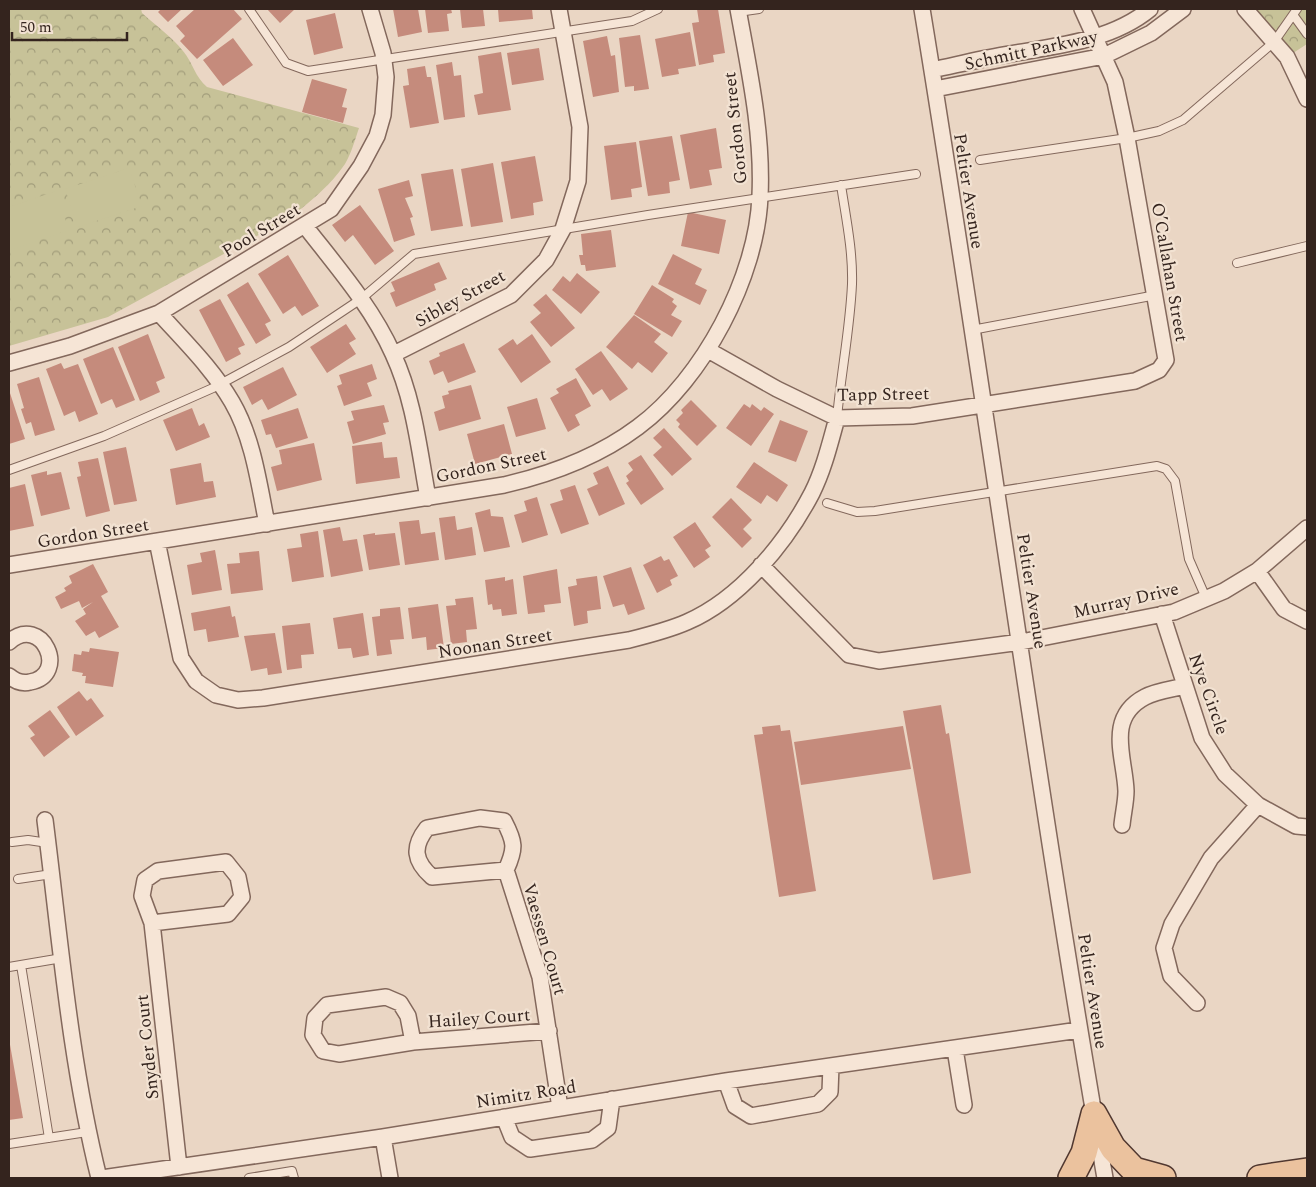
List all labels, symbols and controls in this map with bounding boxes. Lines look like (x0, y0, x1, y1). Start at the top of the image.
scale bar (12, 10, 128, 42)
text: 50 m (20, 16, 52, 39)
street label: Schmitt Parkway (962, 23, 1101, 78)
street label: Gordon Street (716, 71, 755, 185)
street label: Peltier Avenue (946, 131, 991, 251)
street label: Pool Street (217, 196, 306, 265)
street label: O’Callahan Street (1144, 200, 1195, 344)
street label: Sibley Street (410, 262, 510, 334)
street label: Tapp Street (837, 380, 929, 409)
street label: Gordon Street (433, 441, 549, 490)
street label: Gordon Street (35, 511, 151, 556)
street label: Peltier Avenue (1009, 531, 1054, 651)
street label: Murray Drive (1071, 575, 1182, 626)
street label: Noonan Street (436, 621, 554, 666)
street label: Nye Circle (1181, 650, 1236, 739)
street label: Vaessen Court (516, 880, 573, 998)
street label: Peltier Avenue (1070, 931, 1115, 1051)
street label: Snyder Court (129, 993, 166, 1101)
street label: Hailey Court (427, 1001, 531, 1036)
street label: Nimitz Road (474, 1073, 578, 1116)

